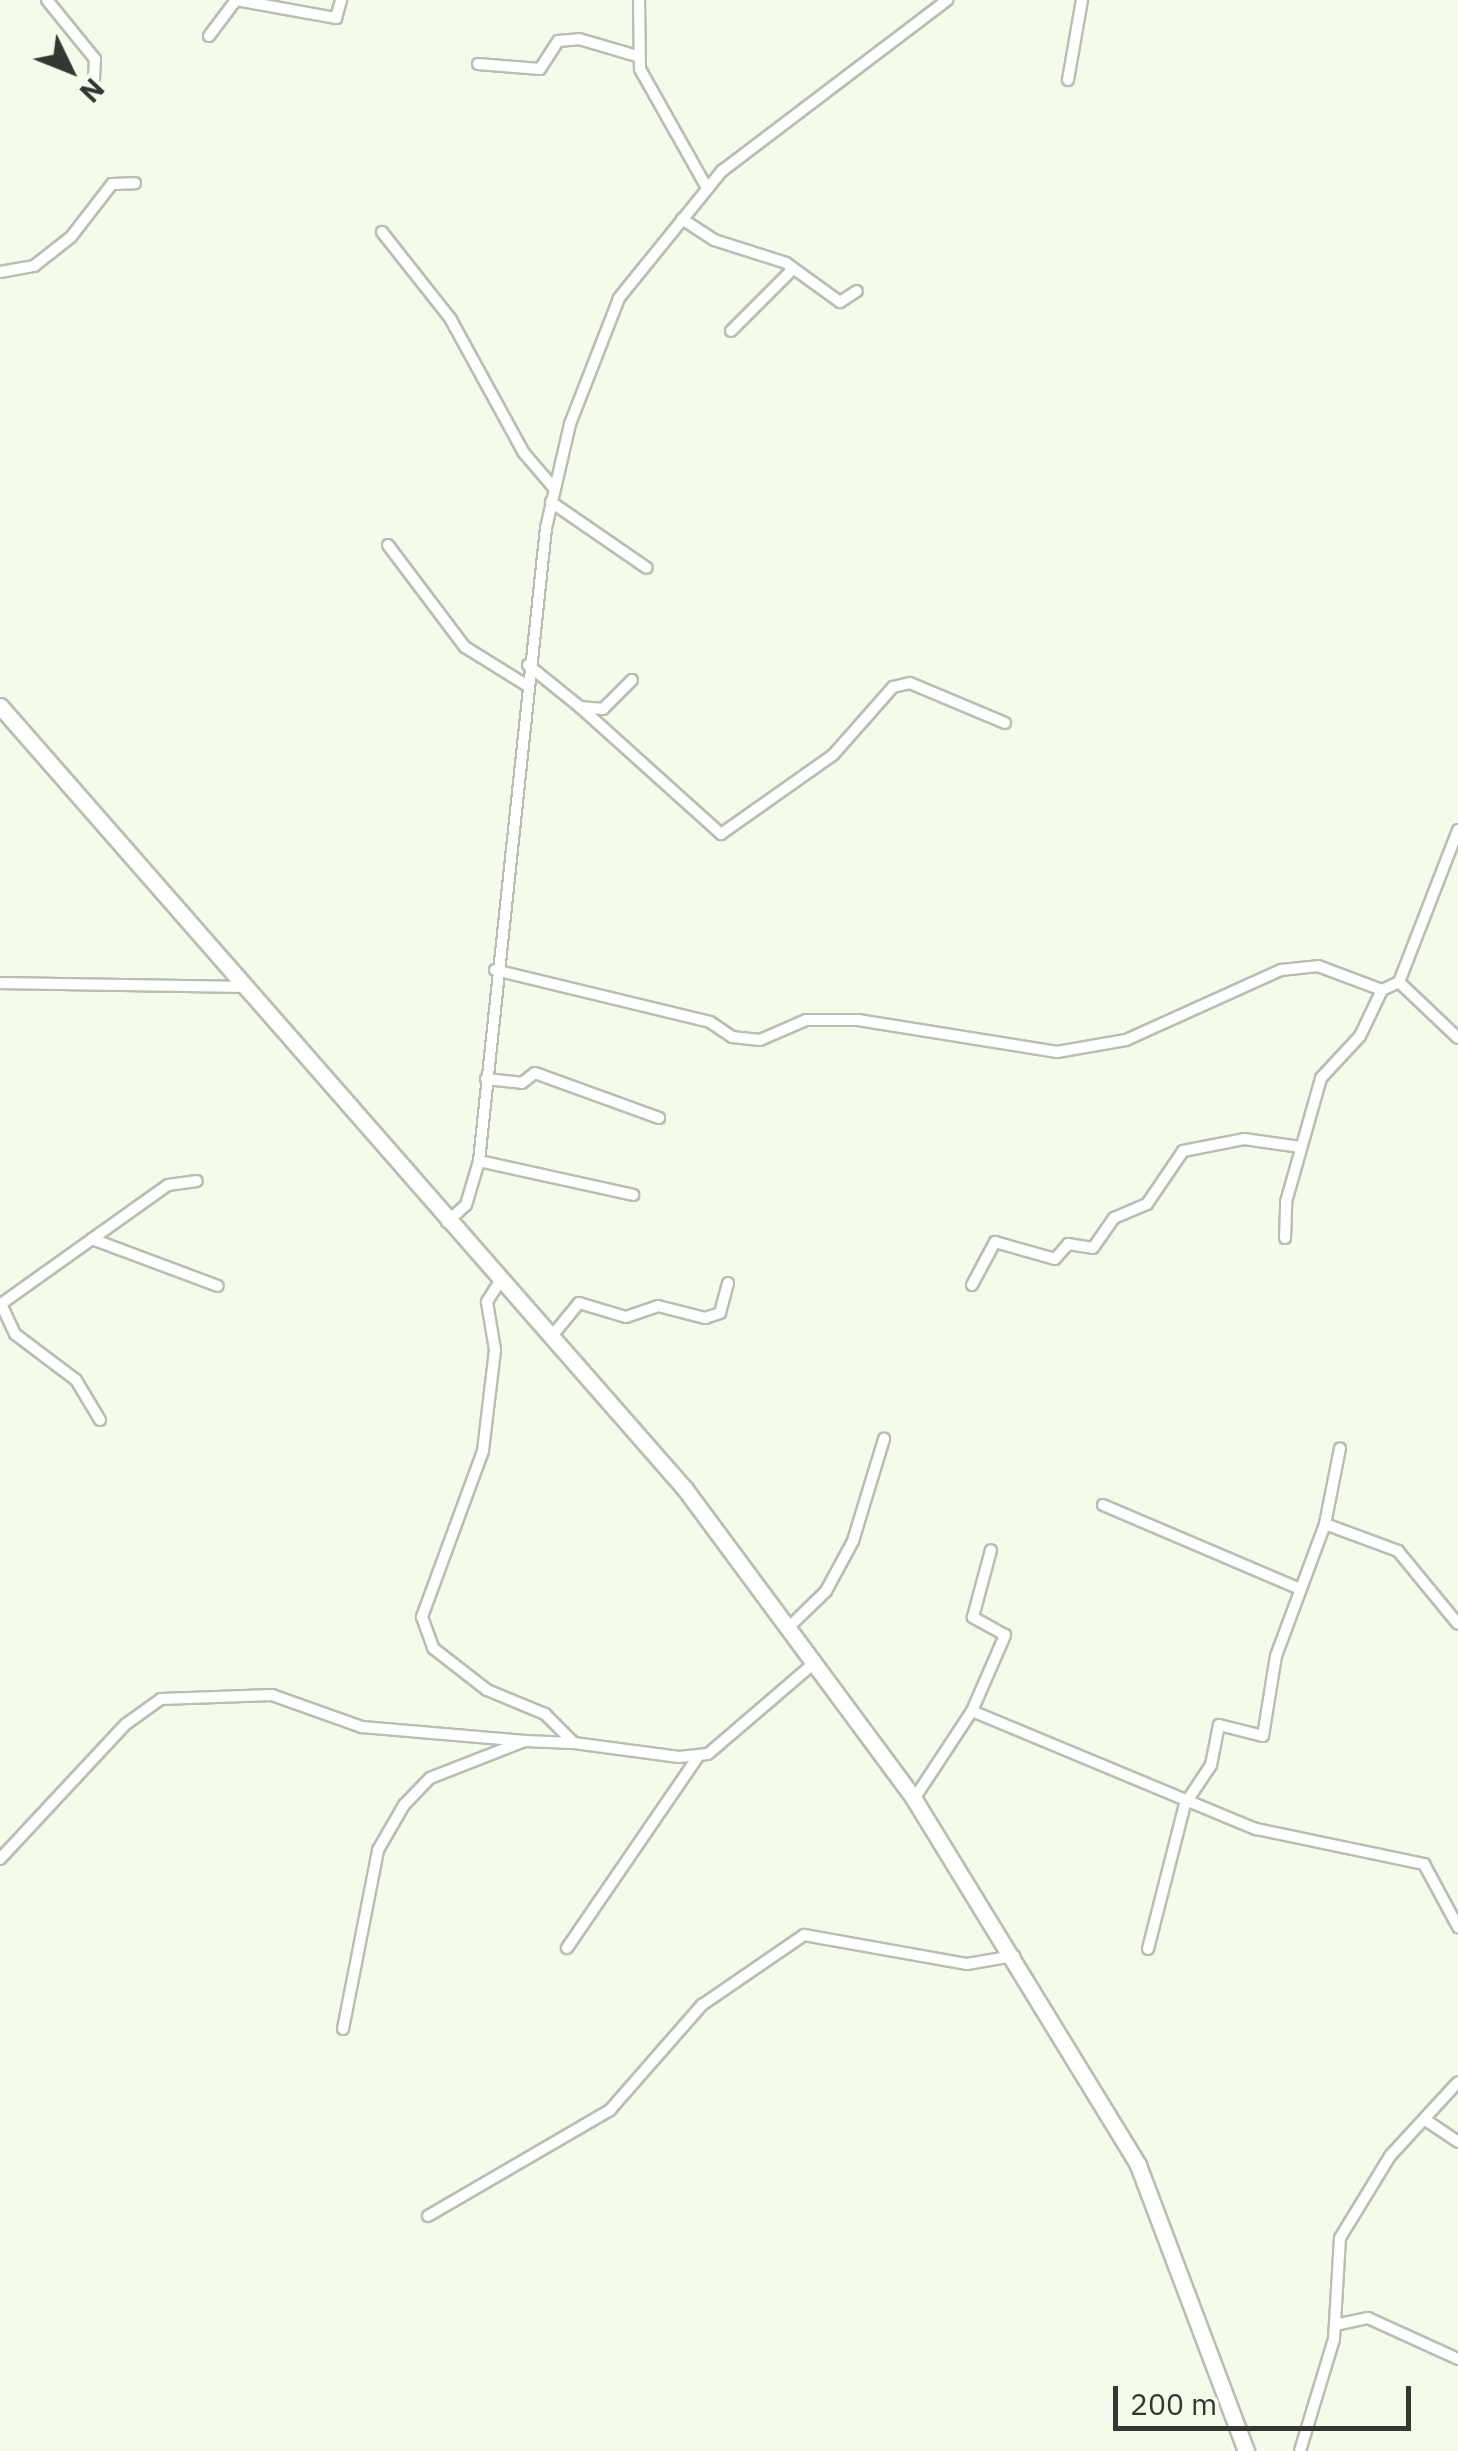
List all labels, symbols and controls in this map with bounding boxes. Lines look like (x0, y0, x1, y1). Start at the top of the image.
north arrow (20, 20, 120, 120)
text: N (72, 71, 113, 111)
scale bar (1118, 2366, 1416, 2428)
text: 200 m (1130, 2384, 1217, 2423)

